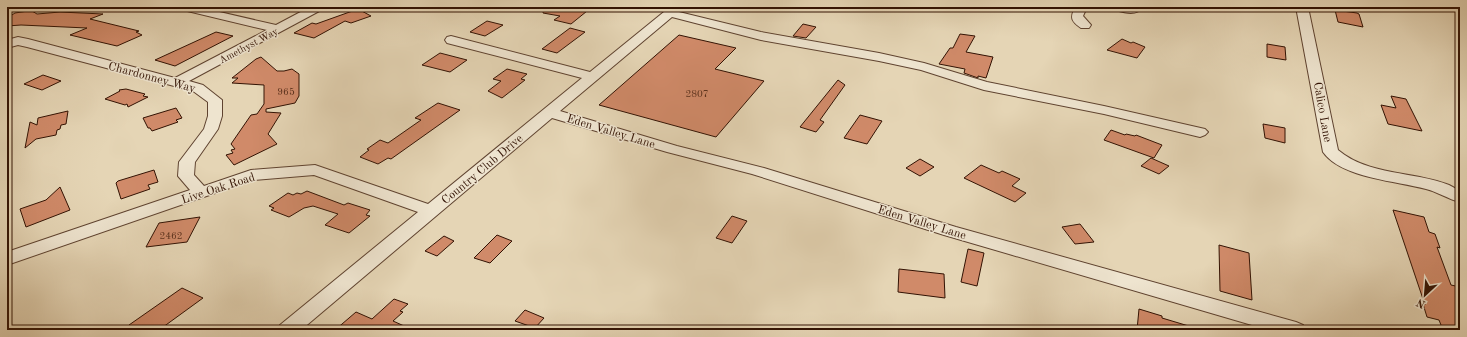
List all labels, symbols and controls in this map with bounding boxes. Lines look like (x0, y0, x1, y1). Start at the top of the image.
street label: Amethyst Way (217, 26, 280, 66)
street label: Chardonney Way (107, 61, 197, 96)
street label: Calico Lane (1311, 81, 1333, 144)
house number: 965 (277, 87, 295, 97)
house number: 2807 (685, 89, 709, 99)
street label: Eden Valley Lane (565, 113, 657, 151)
street label: Country Club Drive (440, 132, 526, 207)
street label: Live Oak Road (180, 171, 257, 206)
street label: Eden Valley Lane (876, 204, 968, 242)
house number: 2462 (159, 231, 183, 241)
north arrow (1405, 275, 1445, 315)
text: N (1415, 296, 1427, 309)

